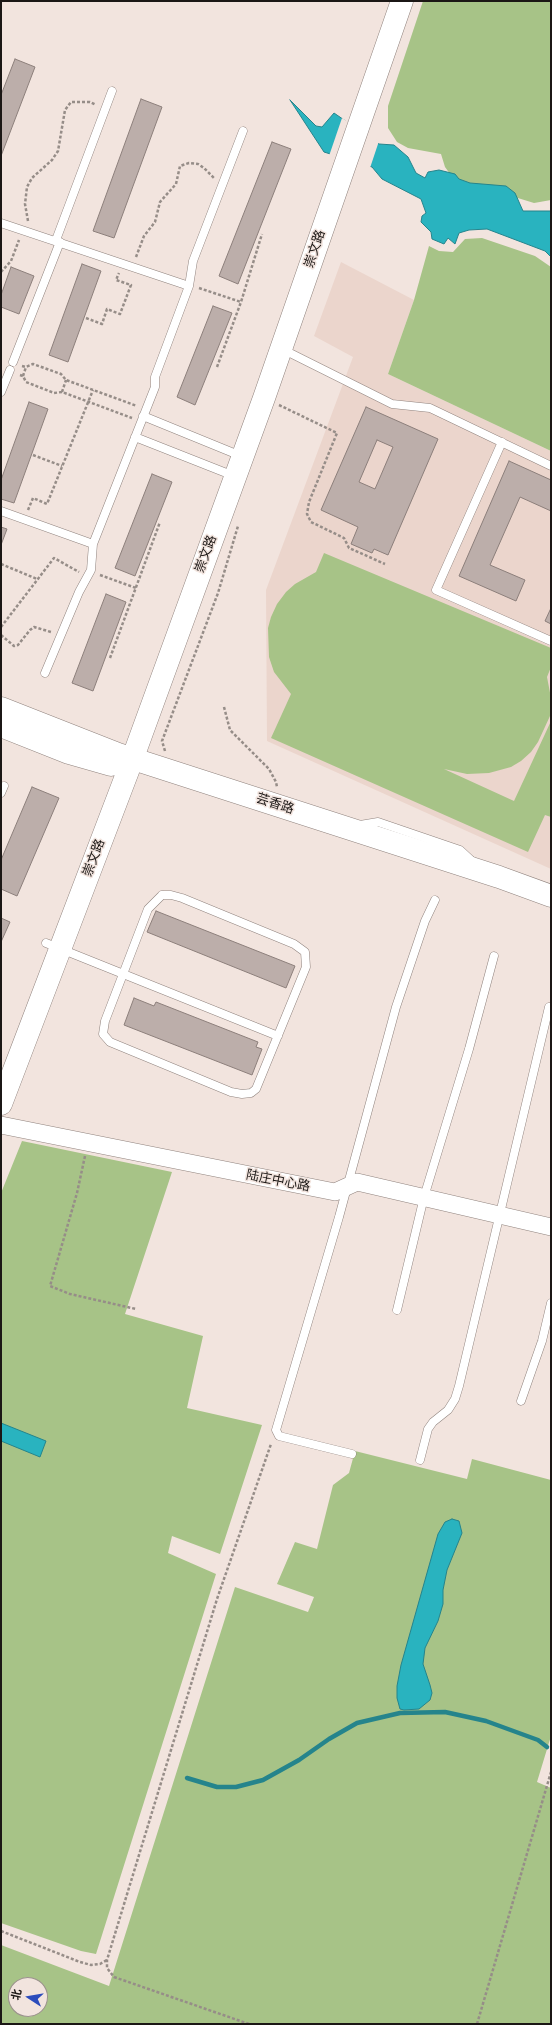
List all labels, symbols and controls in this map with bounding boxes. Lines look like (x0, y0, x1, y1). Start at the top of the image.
street label: 崇文路 (301, 228, 329, 270)
street label: 崇文路 (192, 533, 220, 575)
street label: 芸香路 (254, 791, 296, 817)
street label: 崇文路 (80, 837, 108, 879)
street label: 陆庄中心路 (245, 1167, 311, 1195)
north arrow (8, 1977, 48, 2017)
text: 北 (9, 1988, 24, 2001)

